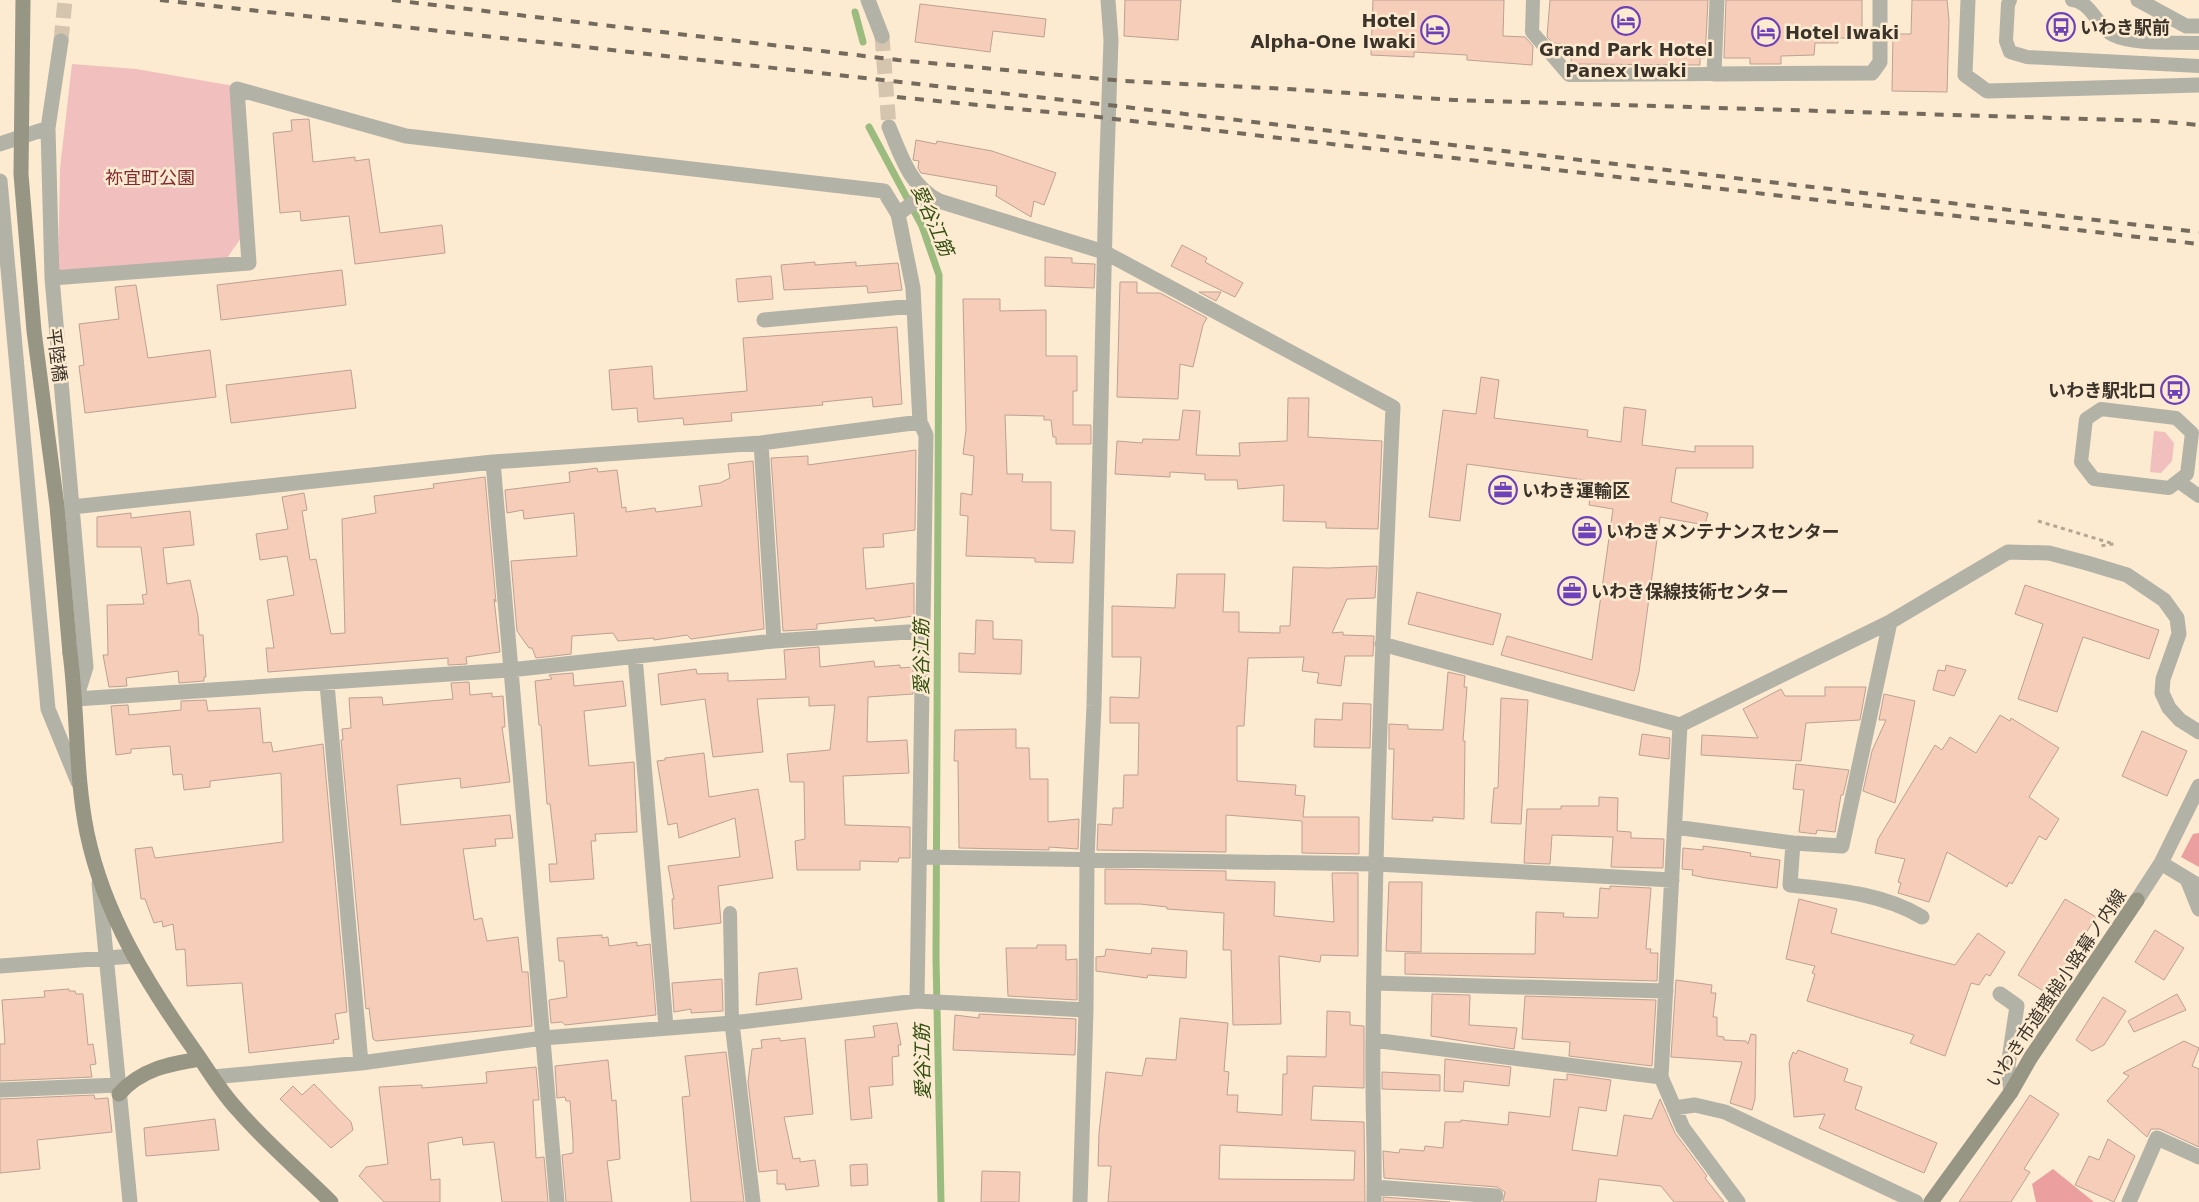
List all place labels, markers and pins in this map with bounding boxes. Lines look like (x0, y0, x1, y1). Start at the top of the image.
hotel icon: Grand Park Hotel Panex Iwaki (1611, 6, 1641, 36)
place label: Hotel Alpha-One Iwaki (1250, 10, 1416, 52)
bus stop icon: いわき駅前 (2046, 12, 2076, 42)
hotel icon: Hotel Alpha-One Iwaki (1420, 15, 1450, 45)
hotel icon: Hotel Iwaki (1751, 17, 1781, 47)
place label: いわき駅前 (2080, 17, 2170, 38)
place label: Hotel Iwaki (1785, 22, 1899, 43)
place label: Grand Park Hotel Panex Iwaki (1539, 39, 1713, 81)
bus stop icon: いわき駅北口 (2160, 375, 2190, 405)
place label: いわき駅北口 (2048, 380, 2156, 401)
office icon: いわき運輸区 (1488, 475, 1518, 505)
place label: いわき運輸区 (1522, 480, 1630, 501)
office icon: いわきメンテナンスセンター (1572, 516, 1602, 546)
place label: いわきメンテナンスセンター (1606, 521, 1840, 542)
office icon: いわき保線技術センター (1557, 576, 1587, 606)
place label: いわき保線技術センター (1591, 581, 1789, 602)

